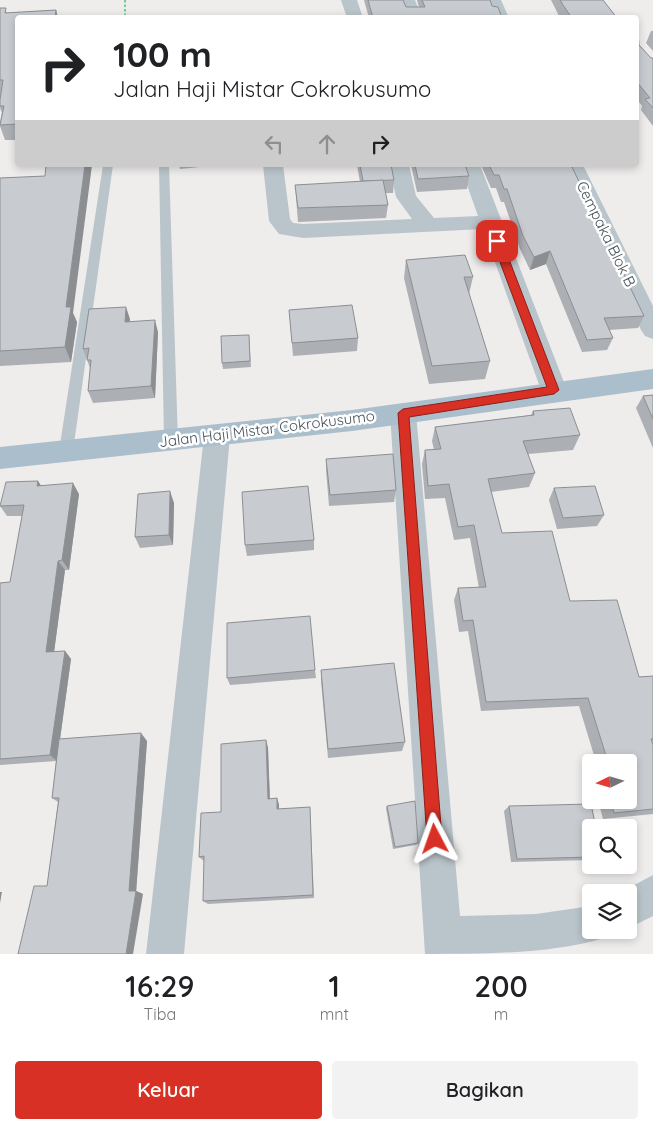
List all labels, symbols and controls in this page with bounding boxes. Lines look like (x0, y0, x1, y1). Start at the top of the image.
text: 100 m (113, 32, 212, 76)
icon: right (30, 35, 95, 100)
text: Jalan Haji Mistar Cokrokusumo (113, 75, 431, 103)
icon: left (260, 130, 288, 158)
icon: ahead (313, 130, 341, 158)
icon: right (366, 130, 394, 158)
street label: Cempaka Blok B (573, 178, 640, 290)
pin (476, 220, 518, 262)
icon: arrive (483, 227, 511, 255)
street label: Jalan Haji Mistar Cokrokusumo (158, 406, 376, 451)
north arrow (582, 754, 638, 809)
map controls (582, 754, 637, 939)
position arrow (408, 812, 460, 864)
button: search (582, 819, 637, 874)
button: layers (582, 884, 637, 939)
text: 16:29 (125, 967, 194, 1005)
text: 1 (329, 967, 340, 1005)
text: 200 (474, 967, 528, 1005)
text: Tiba (144, 1004, 176, 1024)
text: mnt (320, 1004, 349, 1024)
text: m (494, 1004, 508, 1024)
button: Keluar (15, 1061, 322, 1119)
button: Bagikan (332, 1061, 638, 1119)

